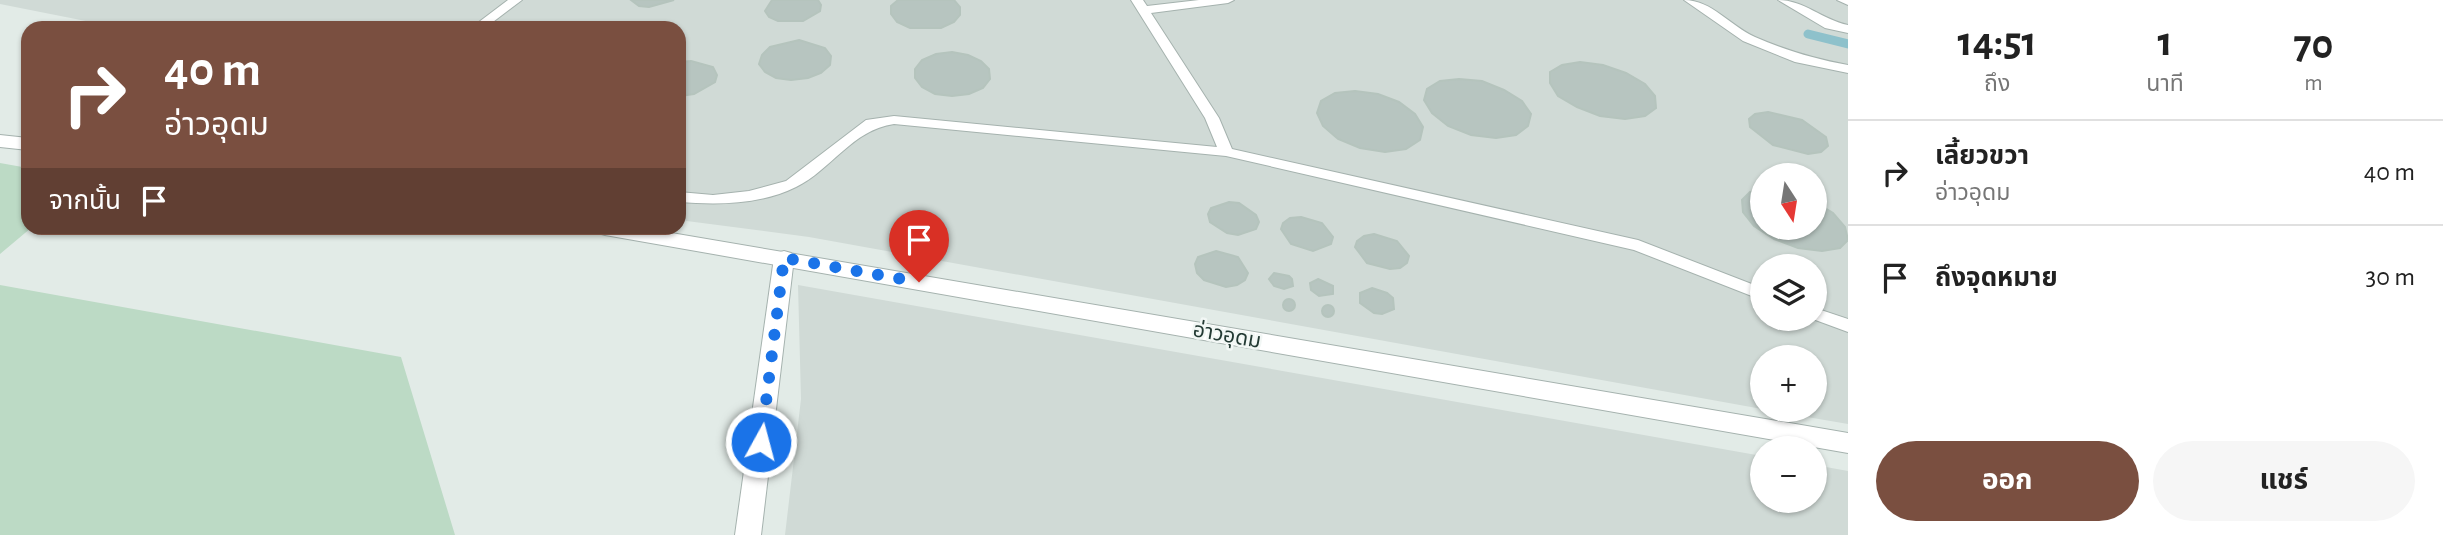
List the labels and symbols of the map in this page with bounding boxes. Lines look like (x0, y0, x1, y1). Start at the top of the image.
north arrow (1750, 163, 1827, 240)
pin (889, 210, 949, 282)
street label: อ่าวอุดม (1191, 317, 1263, 354)
position arrow (724, 405, 798, 479)

